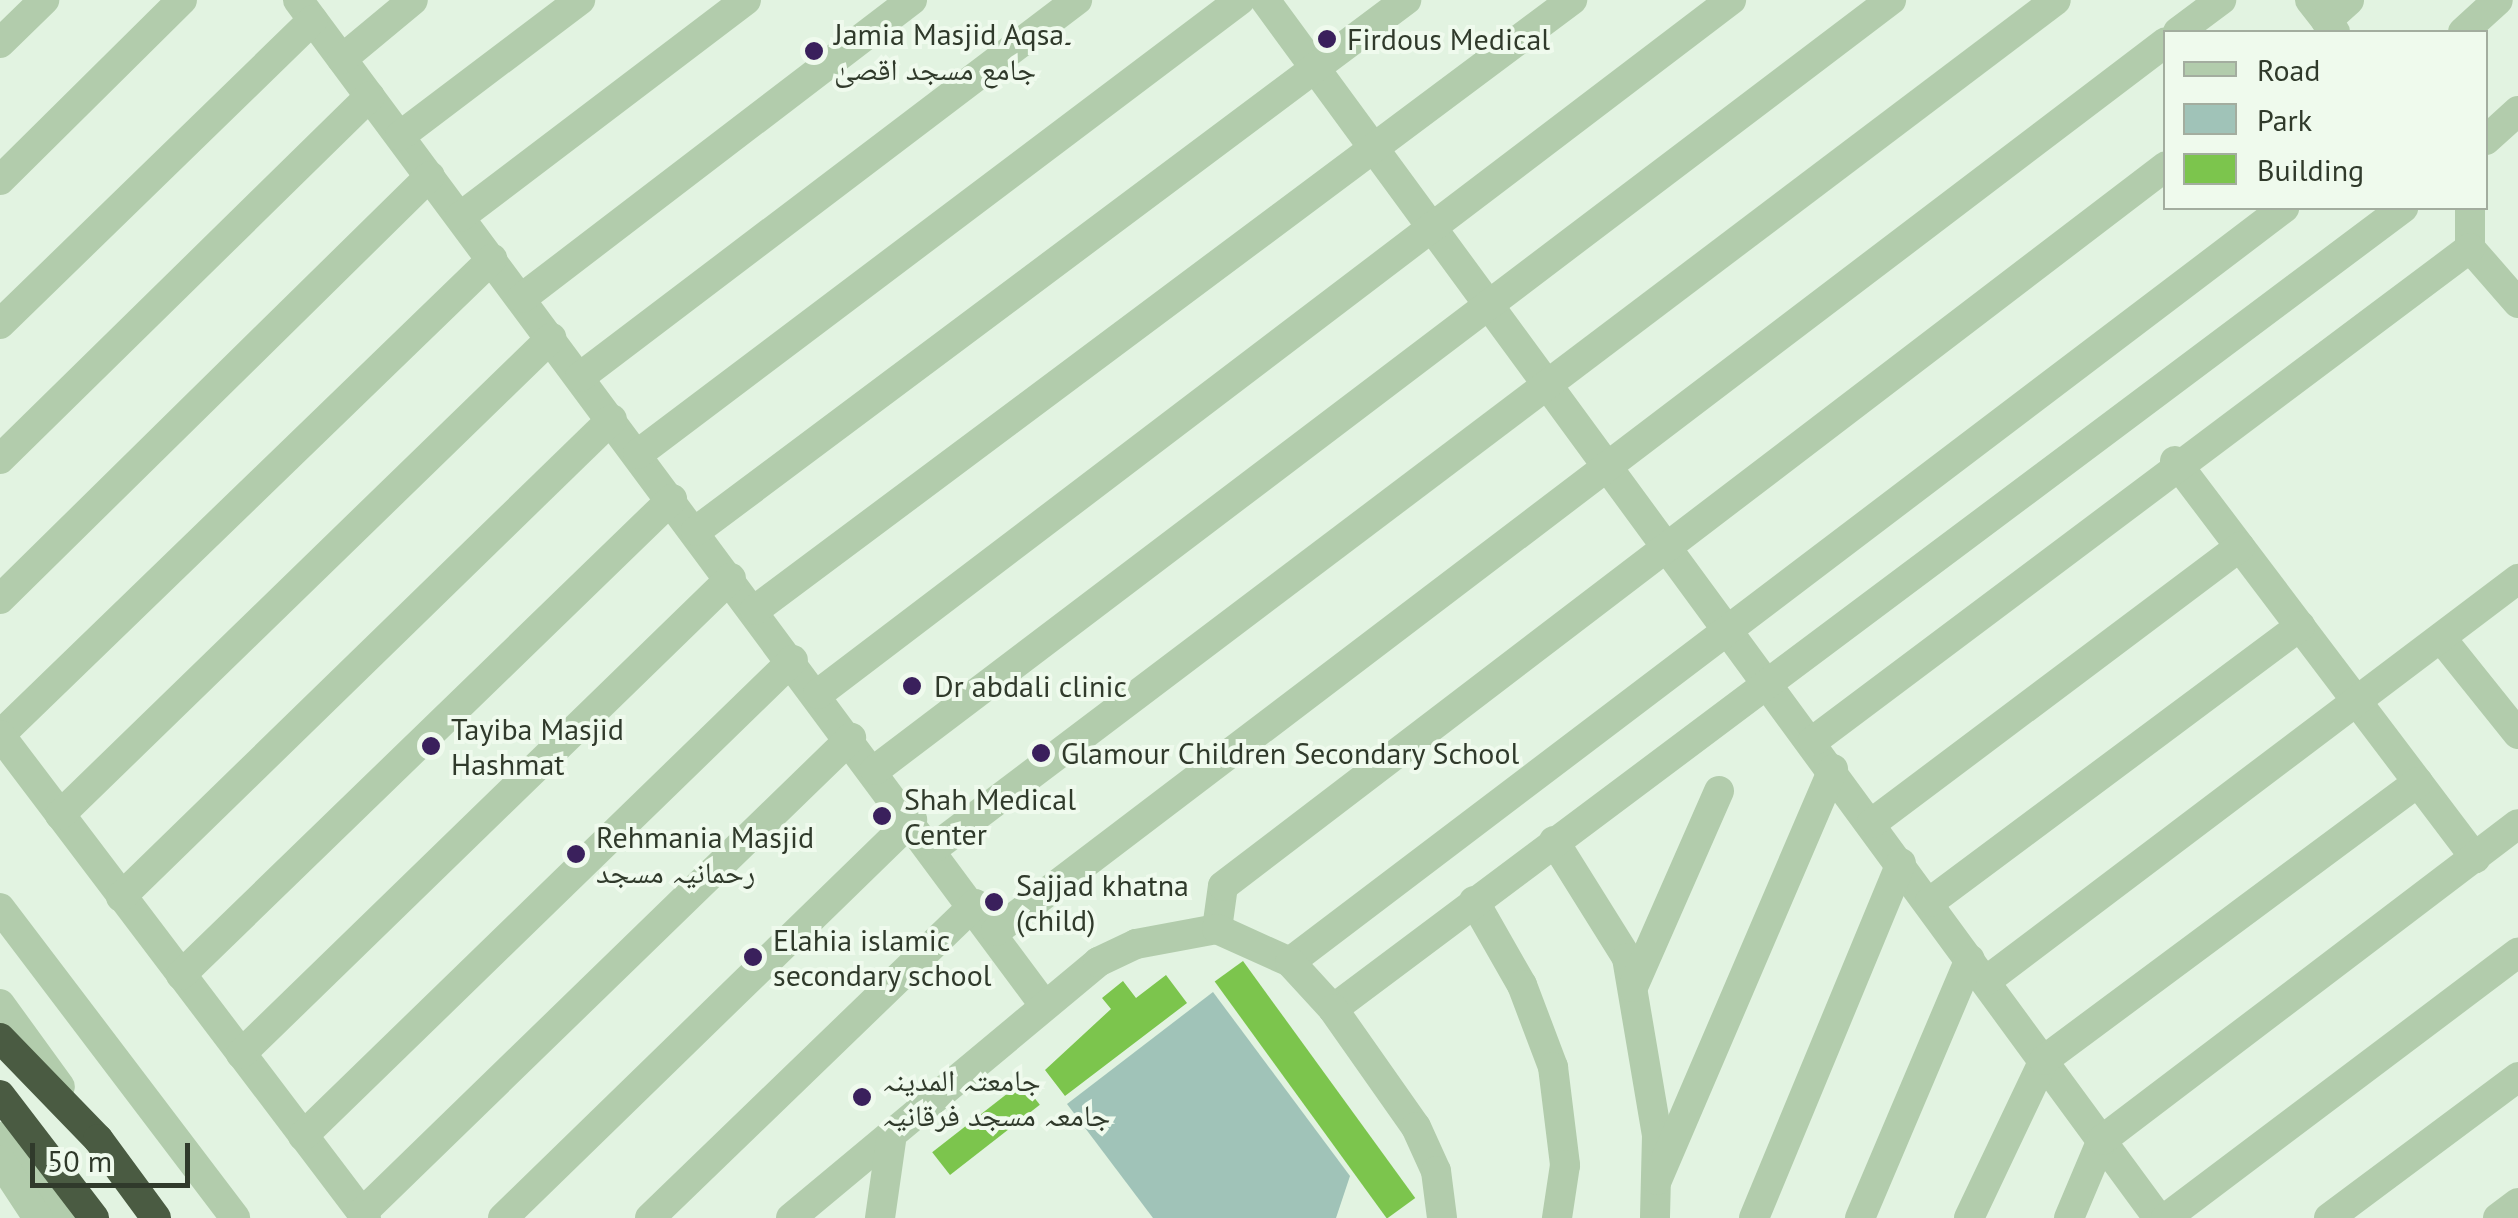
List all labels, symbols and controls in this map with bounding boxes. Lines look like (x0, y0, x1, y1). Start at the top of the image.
place label: Jamia Masjid Aqsa۔ جامع مسجد اقصیٰ (834, 16, 1072, 86)
place label: Firdous Medical (1347, 21, 1550, 57)
marker: Firdous Medical (1316, 28, 1338, 50)
legend (2163, 30, 2488, 210)
marker: Jamia Masjid Aqsa۔ جامع مسجد اقصیٰ (803, 40, 825, 62)
text: Road (2257, 50, 2321, 89)
text: Park (2257, 100, 2312, 139)
text: Building (2257, 150, 2364, 189)
place label: Dr abdali clinic (934, 668, 1127, 704)
marker: Dr abdali clinic (899, 673, 925, 699)
place label: Tayiba Masjid Hashmat (451, 711, 624, 782)
marker: Tayiba Masjid Hashmat (420, 735, 442, 757)
place label: Glamour Children Secondary School (1061, 735, 1520, 771)
marker: Glamour Children Secondary School (1030, 742, 1052, 764)
place label: Shah Medical Center (904, 781, 1076, 852)
marker: Shah Medical Center (869, 803, 895, 829)
place label: Rehmania Masjid رحمانیہ مسجد (596, 819, 814, 890)
marker: Rehmania Masjid رحمانیہ مسجد (565, 843, 587, 865)
place label: Sajjad khatna (child) (1016, 867, 1189, 938)
marker: Sajjad khatna (child) (981, 889, 1007, 915)
place label: Elahia islamic secondary school (773, 922, 993, 992)
marker: Elahia islamic secondary school (742, 946, 764, 968)
place label: جامعتہ المدینہ جامعہ مسجد فرقانیہ (882, 1062, 1110, 1132)
marker: جامعتہ المدینہ جامعہ مسجد فرقانیہ (851, 1086, 873, 1108)
scale bar (35, 1123, 195, 1185)
text: 50 m (47, 1141, 112, 1180)

